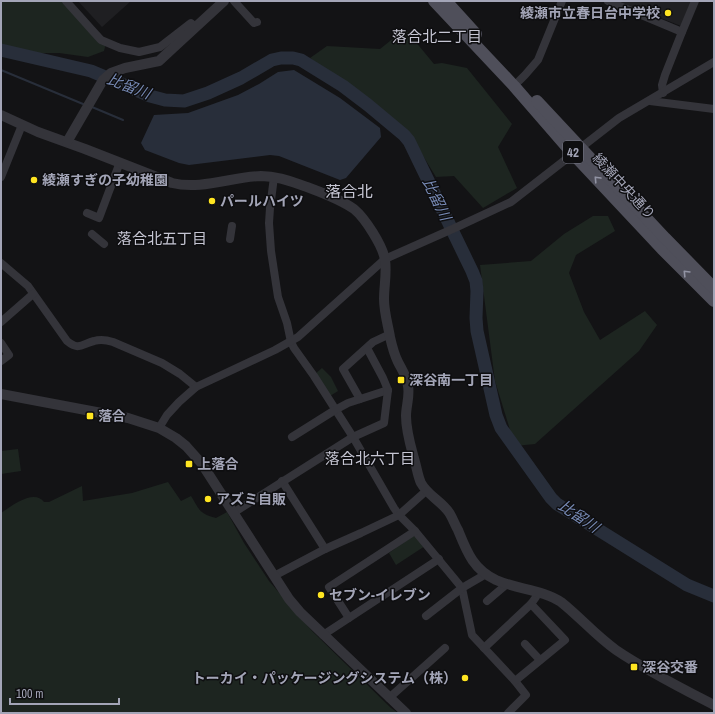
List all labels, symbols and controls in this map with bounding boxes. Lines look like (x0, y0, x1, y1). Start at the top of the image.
place label: 綾瀬市立春日台中学校 (520, 4, 660, 22)
marker: 綾瀬市立春日台中学校 (663, 8, 673, 18)
district label: 落合北二丁目 (392, 26, 482, 47)
water label: 比留川 (104, 68, 156, 105)
road number: 42 (563, 141, 583, 163)
street label: 綾瀬中央通り (589, 149, 659, 223)
place label: 綾瀬すぎの子幼稚園 (42, 171, 168, 189)
water label: 比留川 (418, 174, 457, 226)
marker: 綾瀬すぎの子幼稚園 (29, 175, 39, 185)
one-way arrow (594, 176, 602, 184)
district label: 落合北 (325, 180, 373, 202)
place label: パールハイツ (220, 192, 304, 210)
marker: パールハイツ (207, 196, 217, 206)
district label: 落合北五丁目 (117, 228, 207, 249)
one-way arrow (683, 270, 691, 278)
place label: 深谷南一丁目 (409, 371, 493, 389)
marker: 深谷南一丁目 (396, 375, 406, 385)
place label: 落合 (98, 407, 126, 425)
marker: 落合 (85, 411, 95, 421)
district label: 落合北六丁目 (325, 448, 415, 469)
place label: 上落合 (197, 455, 239, 473)
marker: 上落合 (184, 459, 194, 469)
place label: アズミ自販 (216, 490, 286, 508)
marker: アズミ自販 (203, 494, 213, 504)
water label: 比留川 (554, 495, 605, 538)
place label: セブン-イレブン (329, 586, 431, 604)
marker: セブン-イレブン (316, 590, 326, 600)
place label: 深谷交番 (642, 658, 698, 676)
marker: 深谷交番 (629, 662, 639, 672)
place label: トーカイ・パッケージングシステム（株） (192, 669, 457, 687)
marker: トーカイ・パッケージングシステム（株） (460, 673, 470, 683)
scale bar (10, 680, 119, 706)
text: 100 m (16, 686, 43, 702)

